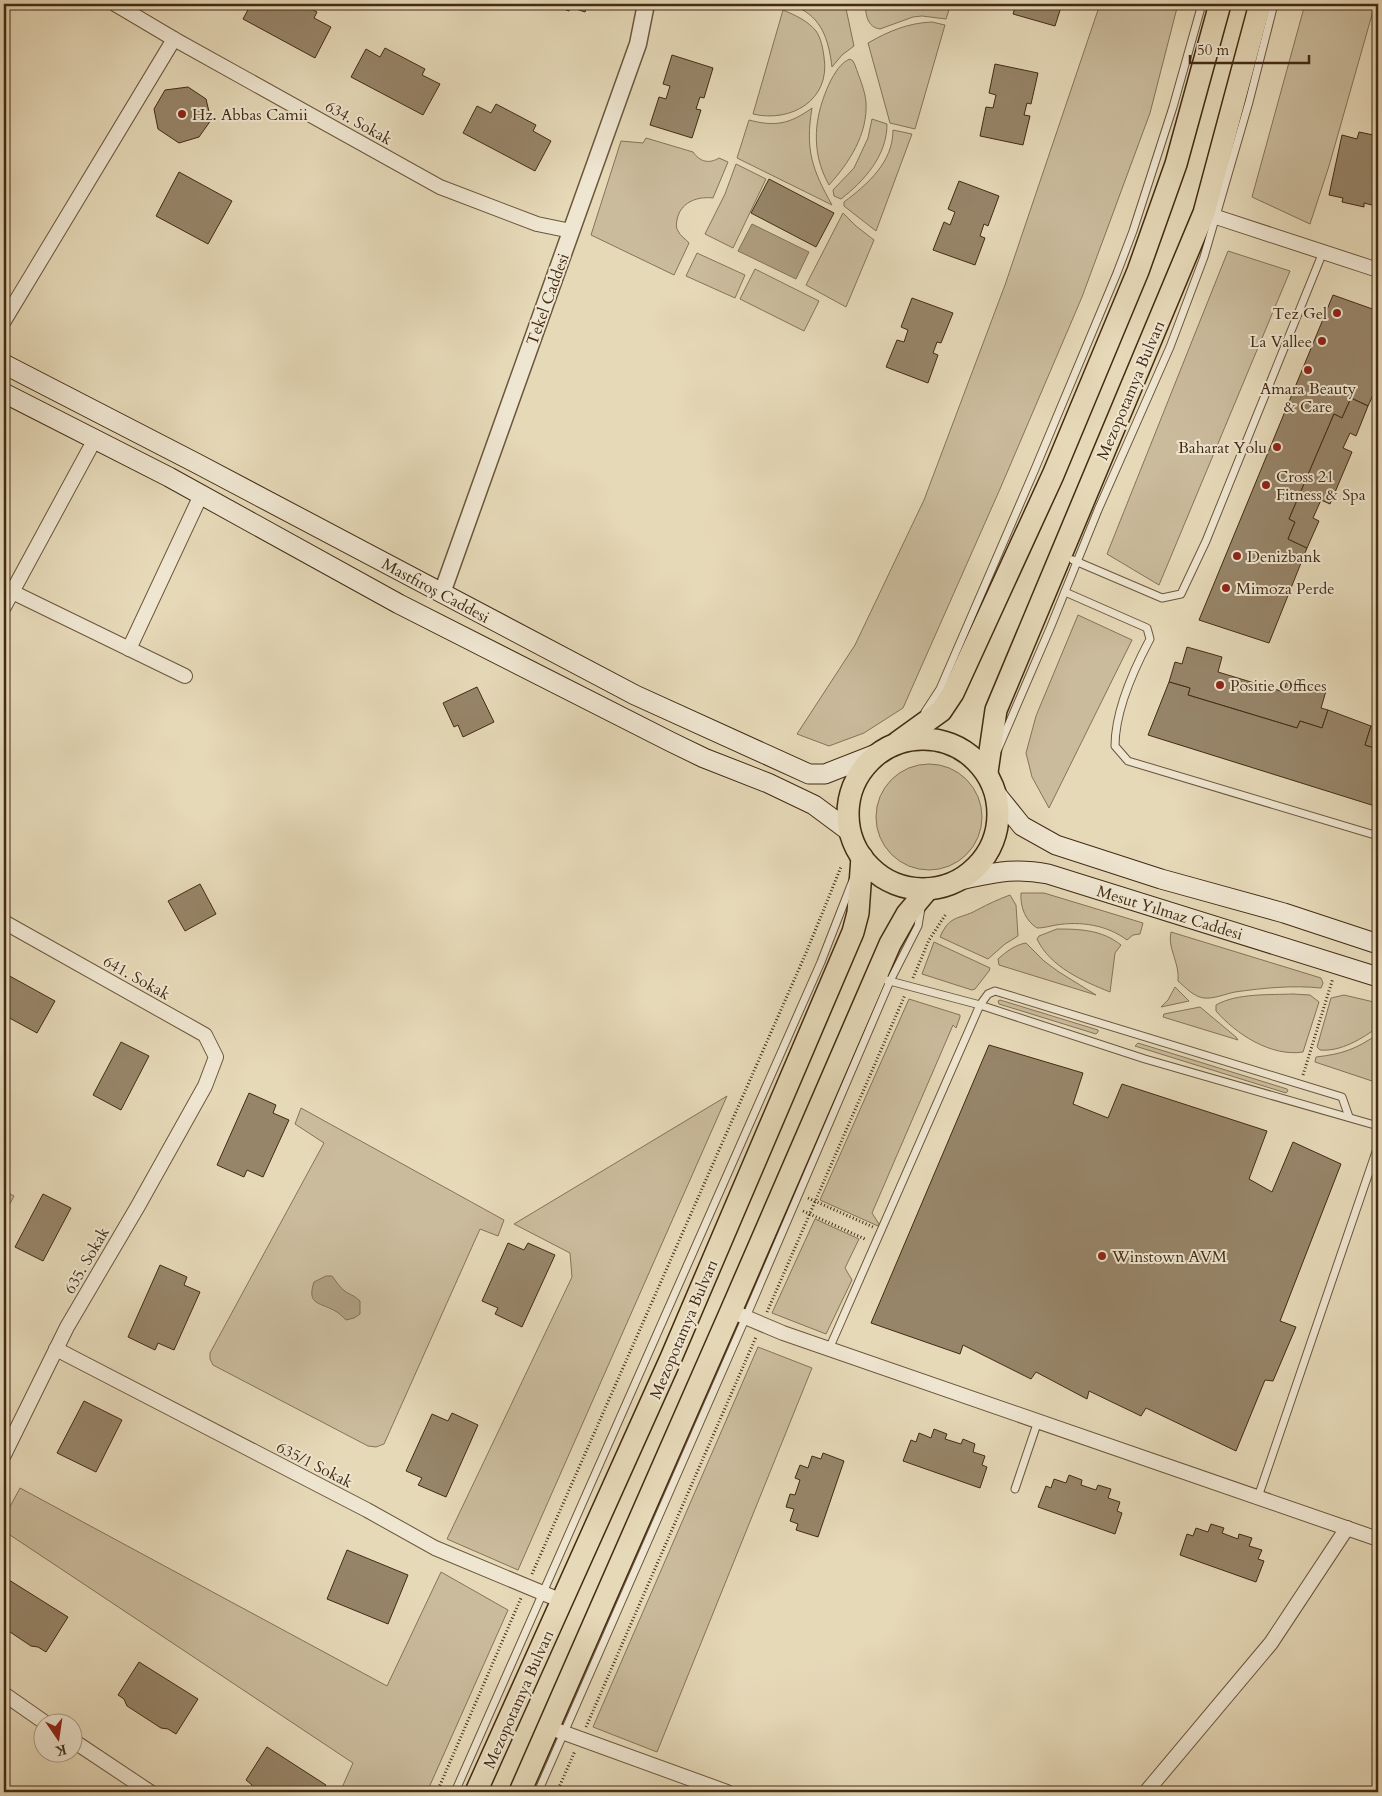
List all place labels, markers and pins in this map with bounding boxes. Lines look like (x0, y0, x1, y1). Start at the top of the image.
place label: Hz. Abbas Camii (192, 104, 308, 126)
marker: Hz. Abbas Camii (176, 108, 188, 120)
place label: Tez Gel (1273, 303, 1327, 325)
marker: Tez Gel (1331, 307, 1343, 319)
place label: La Vallee (1250, 331, 1312, 353)
marker: La Vallee (1316, 335, 1328, 347)
marker: Amara Beauty & Care (1302, 364, 1314, 376)
place label: Amara Beauty & Care (1260, 378, 1357, 418)
place label: Baharat Yolu (1178, 437, 1267, 459)
marker: Baharat Yolu (1271, 441, 1283, 453)
place label: Cross 21 Fitness & Spa (1276, 466, 1366, 506)
marker: Cross 21 Fitness & Spa (1260, 479, 1272, 491)
place label: Denizbank (1247, 546, 1322, 568)
marker: Denizbank (1231, 550, 1243, 562)
place label: Mimoza Perde (1236, 578, 1334, 600)
marker: Mimoza Perde (1220, 582, 1232, 594)
place label: Positie Offices (1230, 675, 1327, 697)
marker: Positie Offices (1214, 679, 1226, 691)
place label: Winstown AVM (1111, 1246, 1227, 1268)
marker: Winstown AVM (1096, 1250, 1108, 1262)

